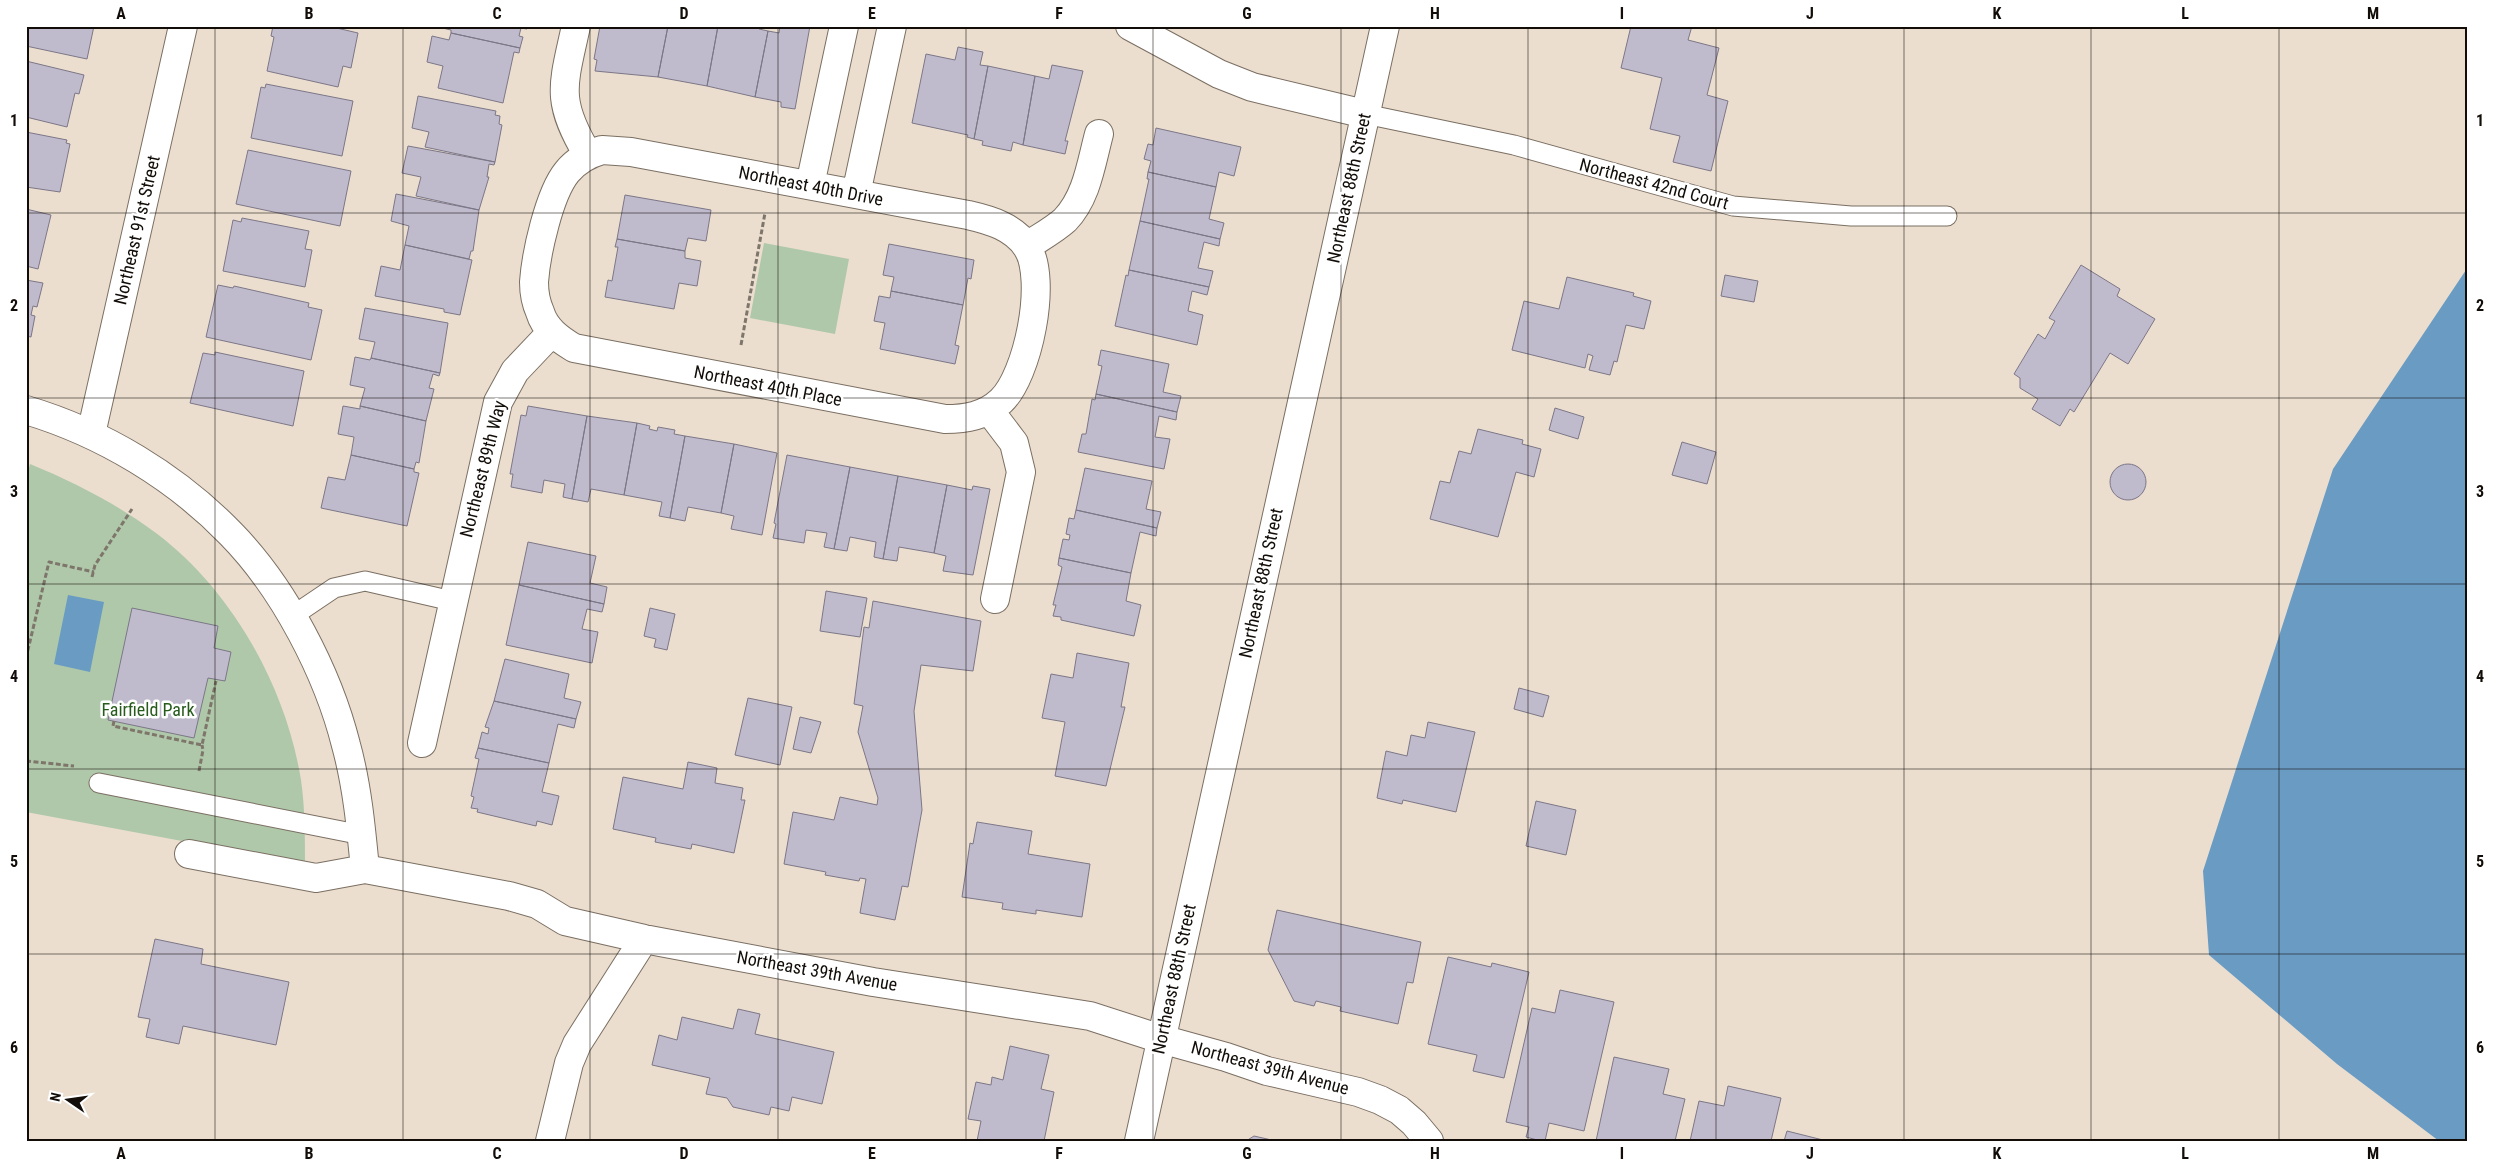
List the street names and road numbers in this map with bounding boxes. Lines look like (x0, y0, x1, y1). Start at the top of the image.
street label: Northeast 88th Street (1322, 111, 1375, 265)
street label: Northeast 91st Street (109, 153, 164, 307)
street label: Northeast 42nd Court (1577, 153, 1731, 214)
street label: Northeast 40th Drive (737, 161, 885, 210)
street label: Northeast 40th Place (692, 361, 844, 410)
street label: Northeast 89th Way (455, 398, 510, 539)
street label: Northeast 88th Street (1234, 506, 1287, 660)
street label: Northeast 88th Street (1147, 902, 1200, 1056)
street label: Northeast 39th Avenue (735, 946, 899, 995)
street label: Northeast 39th Avenue (1189, 1036, 1351, 1099)

